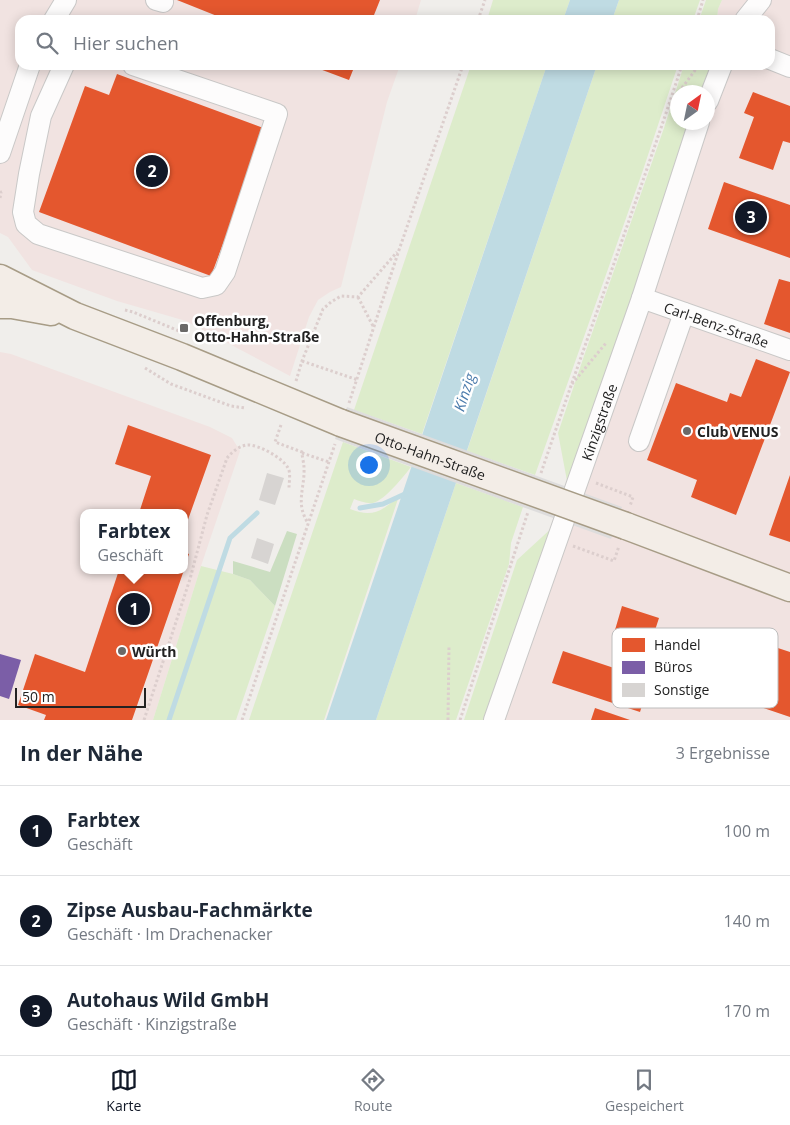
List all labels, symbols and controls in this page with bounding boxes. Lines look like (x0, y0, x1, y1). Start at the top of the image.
search box (15, 15, 775, 70)
icon: search (33, 29, 61, 57)
text: Hier suchen (73, 30, 179, 56)
north arrow (670, 85, 715, 130)
pin: 2 (136, 152, 168, 190)
pin: 3 (735, 198, 767, 236)
street label: Carl-Benz-Straße (662, 297, 772, 351)
place label: Offenburg, Otto-Hahn-Straße (194, 311, 319, 346)
marker: Offenburg, Otto-Hahn-Straße (178, 322, 190, 334)
water label: Kinzig (448, 369, 480, 414)
street label: Kinzigstraße (576, 381, 621, 463)
place label: Club VENUS (697, 422, 779, 441)
marker: Club VENUS (681, 425, 693, 437)
street label: Otto-Hahn-Straße (372, 427, 488, 484)
your location (356, 452, 382, 478)
popup (80, 509, 188, 574)
text: Farbtex (97, 518, 171, 544)
text: Geschäft (97, 544, 163, 566)
pin: 1 (118, 590, 150, 628)
legend (612, 628, 778, 708)
text: Handel (654, 635, 701, 654)
place label: Würth (132, 642, 176, 661)
marker: Würth (116, 645, 128, 657)
text: Büros (654, 657, 693, 676)
text: Sonstige (654, 680, 709, 699)
scale bar (15, 685, 146, 708)
text: 50 m (22, 687, 55, 706)
text: In der Nähe (20, 739, 143, 767)
text: 3 Ergebnisse (676, 742, 770, 764)
text: Farbtex (67, 807, 140, 833)
text: 1 (31, 820, 41, 842)
text: 100 m (724, 820, 770, 842)
text: Geschäft (67, 833, 133, 855)
text: Zipse Ausbau-Fachmärkte (67, 897, 313, 923)
text: 2 (31, 910, 41, 932)
text: 140 m (724, 910, 770, 932)
text: Geschäft · Im Drachenacker (67, 923, 272, 945)
text: Autohaus Wild GmbH (67, 987, 269, 1013)
text: 3 (31, 1000, 41, 1022)
text: 170 m (724, 1000, 770, 1022)
text: Geschäft · Kinzigstraße (67, 1013, 237, 1035)
tab: Karte (106, 1066, 141, 1115)
tab: Route (354, 1066, 392, 1115)
tab: Gespeichert (605, 1066, 684, 1115)

